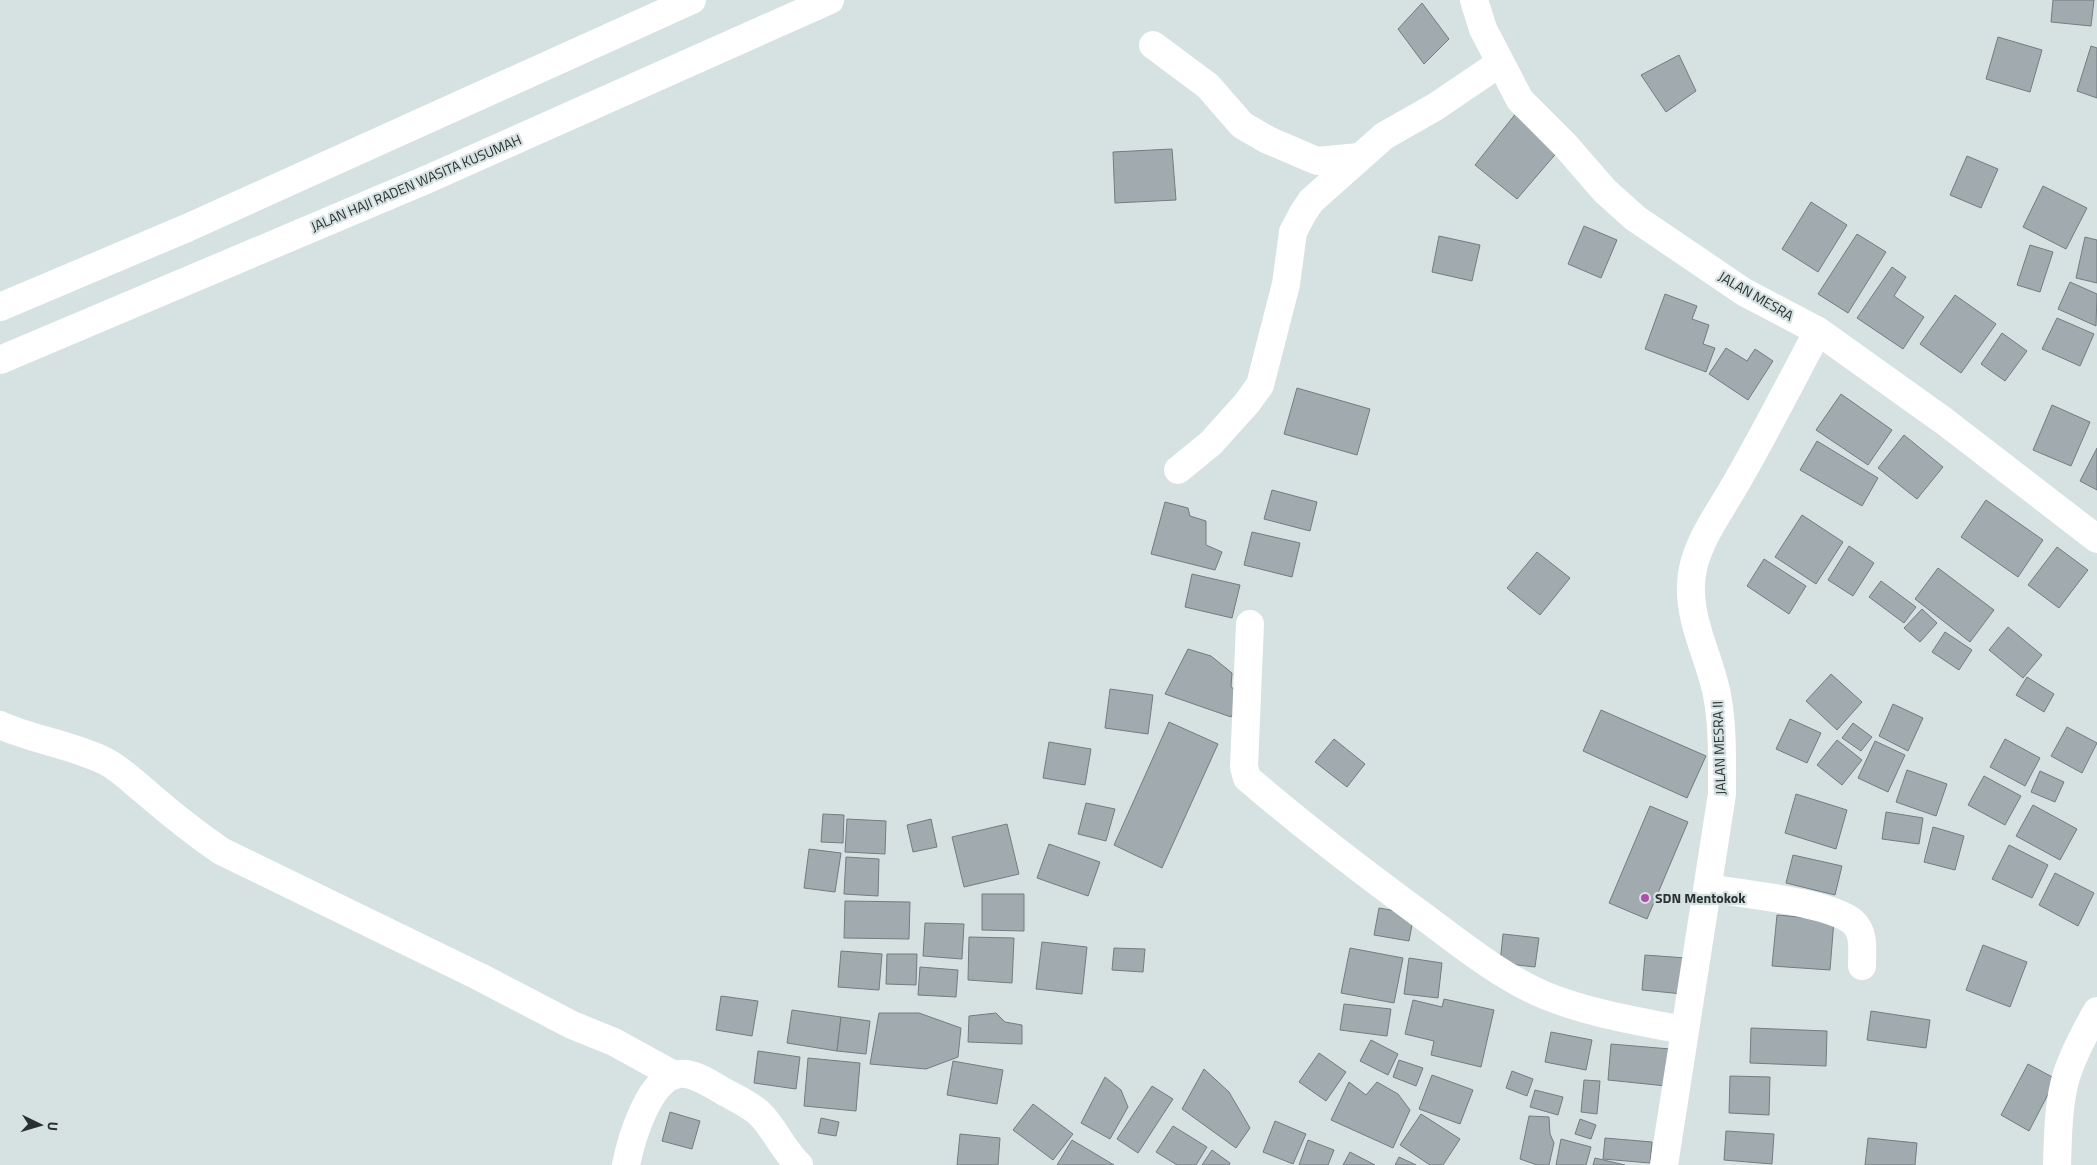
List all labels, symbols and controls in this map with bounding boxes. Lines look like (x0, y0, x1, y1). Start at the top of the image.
street label: JALAN HAJI RADEN WASITA KUSUMAH (307, 129, 524, 237)
street label: JALAN MESRA (1715, 265, 1798, 326)
street label: JALAN MESRA II (1706, 701, 1731, 795)
place label: SDN Mentokok (1655, 887, 1746, 908)
marker: SDN Mentokok (1639, 892, 1651, 904)
north arrow (15, 1100, 65, 1150)
text: U (43, 1121, 64, 1132)

